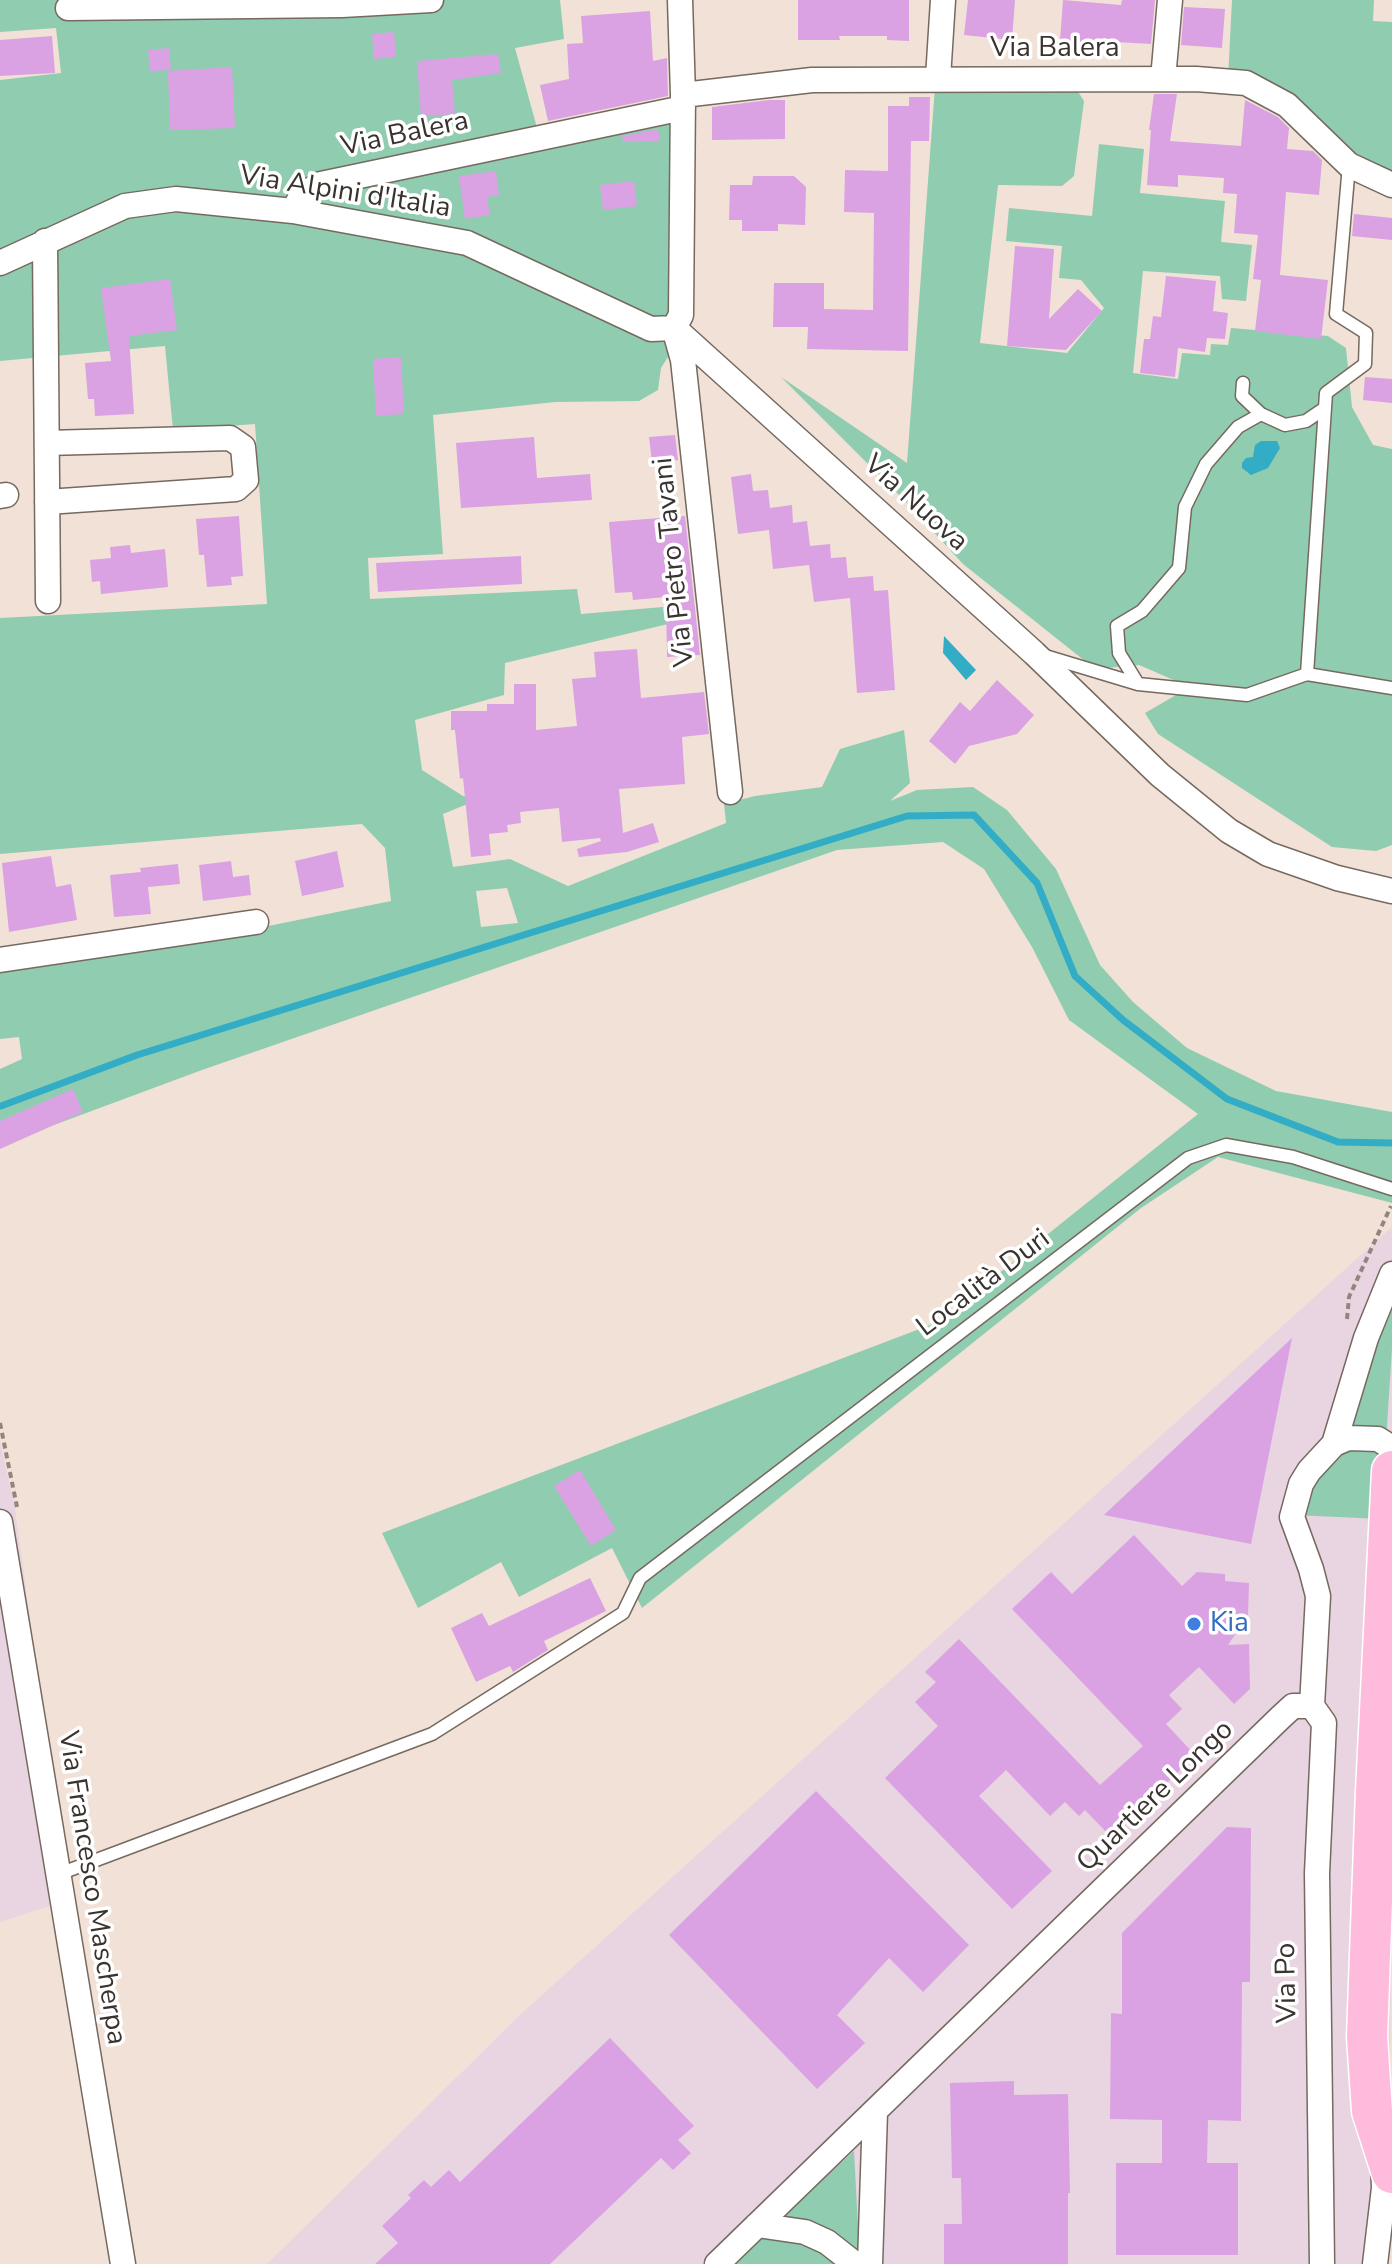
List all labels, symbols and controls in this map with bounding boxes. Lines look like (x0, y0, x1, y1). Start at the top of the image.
street label: Via Balera (990, 32, 1120, 66)
street label: Via Balera (338, 105, 472, 165)
street label: Via Alpini d'Italia (237, 160, 453, 226)
street label: Via Nuova (856, 448, 974, 560)
street label: Via Pietro Tavani (647, 456, 703, 668)
street label: Località Duri (911, 1223, 1057, 1345)
place label: Kia (1210, 1607, 1249, 1641)
marker: Kia (1185, 1615, 1203, 1633)
street label: Quartiere Longo (1071, 1714, 1241, 1880)
street label: Via Francesco Mascherpa (50, 1729, 132, 2047)
street label: Via Po (1271, 1942, 1305, 2024)

